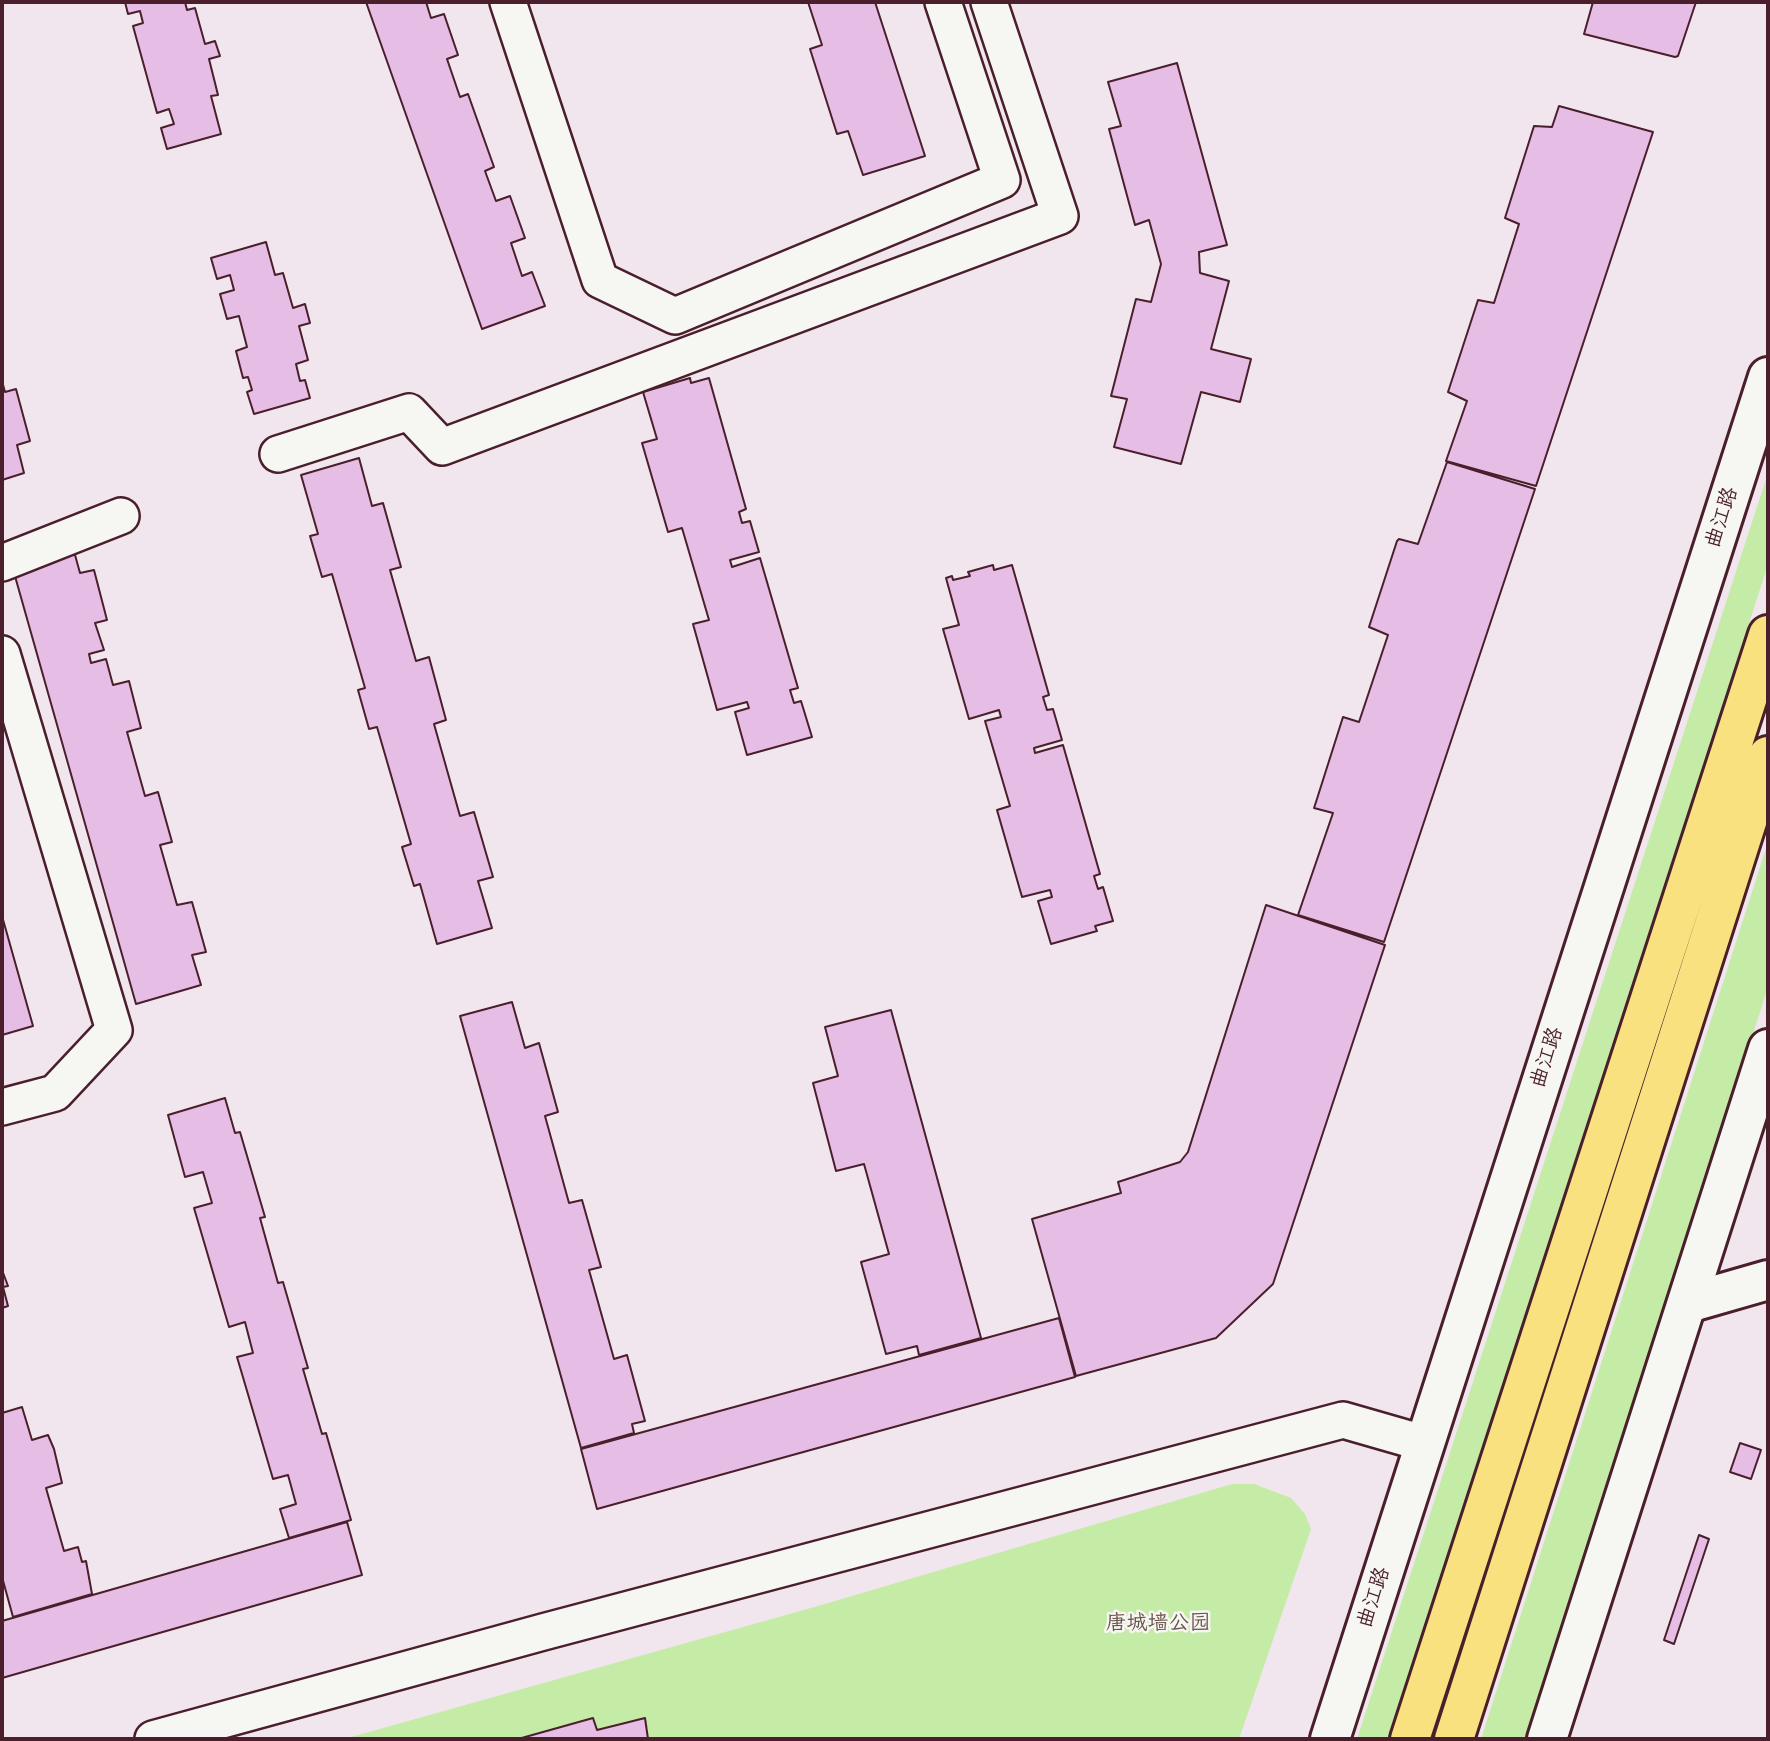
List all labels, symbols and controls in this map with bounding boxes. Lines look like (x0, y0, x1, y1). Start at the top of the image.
street label: 曲江路 (1701, 484, 1745, 552)
street label: 曲江路 (1526, 1024, 1570, 1092)
street label: 曲江路 (1353, 1564, 1397, 1632)
park label: 唐城墙公园 (1106, 1612, 1210, 1638)

